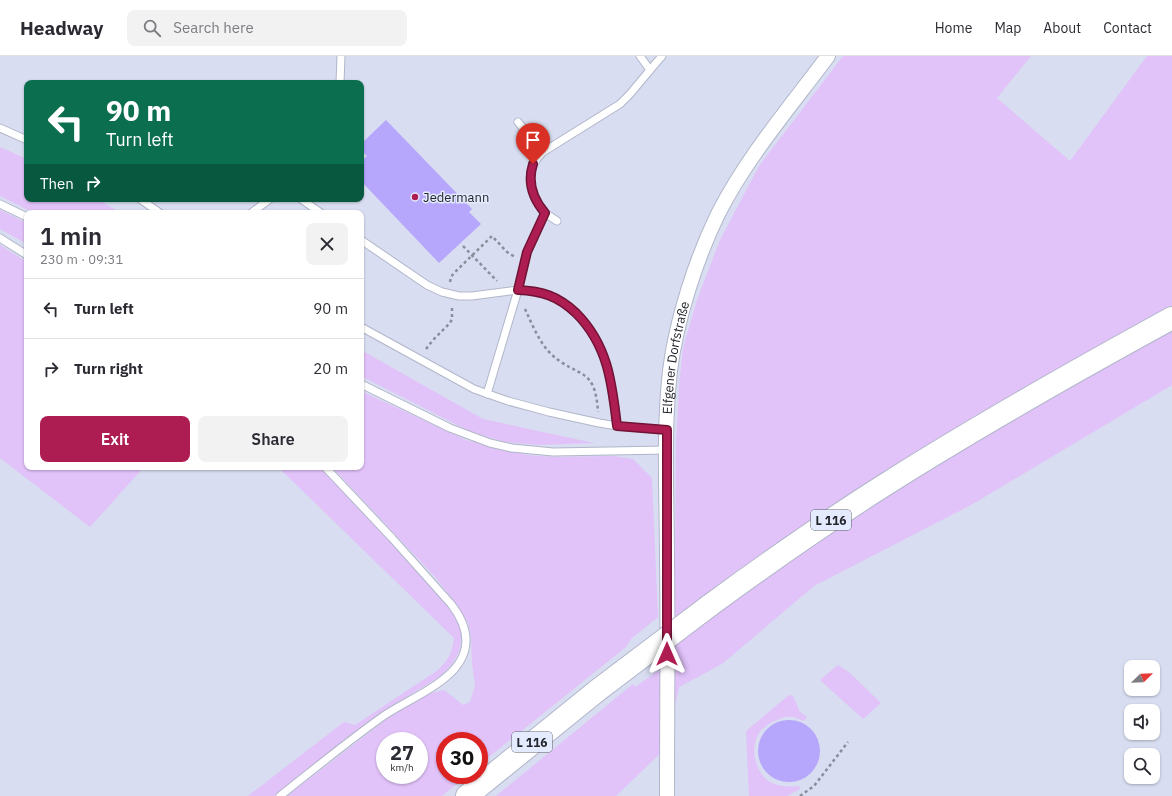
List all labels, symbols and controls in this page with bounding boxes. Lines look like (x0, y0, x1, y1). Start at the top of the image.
search box (127, 10, 407, 46)
text: Headway (20, 16, 103, 40)
icon: search (141, 17, 163, 39)
text: Search here (173, 18, 254, 37)
text: Home (935, 19, 972, 37)
text: Map (994, 19, 1021, 37)
text: About (1043, 19, 1081, 37)
text: Contact (1103, 19, 1152, 37)
text: 90 m (106, 92, 171, 129)
icon: left (40, 96, 92, 148)
pin (516, 123, 550, 164)
text: Turn left (106, 128, 174, 151)
icon: arrive (522, 129, 544, 151)
icon: right (82, 172, 104, 194)
text: Then (40, 174, 74, 193)
place label: Jedermann (423, 189, 489, 206)
marker: Jedermann (410, 192, 420, 202)
text: 1 min (40, 220, 102, 252)
button: close (306, 223, 348, 265)
text: 230 m · 09:31 (40, 251, 123, 268)
icon: left (40, 298, 62, 320)
text: Turn left (74, 299, 134, 318)
text: 90 m (313, 299, 348, 318)
street label: Elfgener Dorfstraße (658, 299, 693, 415)
icon: right (40, 358, 62, 380)
text: Turn right (74, 359, 143, 378)
text: 20 m (313, 359, 348, 378)
button: Exit (40, 416, 190, 462)
button: Share (198, 416, 348, 462)
road number: L 116 (811, 510, 851, 530)
position arrow (646, 633, 688, 675)
north arrow (1124, 660, 1160, 696)
map controls (1124, 660, 1160, 784)
button: sound (1124, 704, 1160, 740)
speed limit sign: 30 (436, 732, 488, 784)
road number: L 116 (512, 732, 552, 752)
text: 27 (390, 739, 414, 766)
button: search (1124, 748, 1160, 784)
text: km/h (390, 761, 414, 774)

